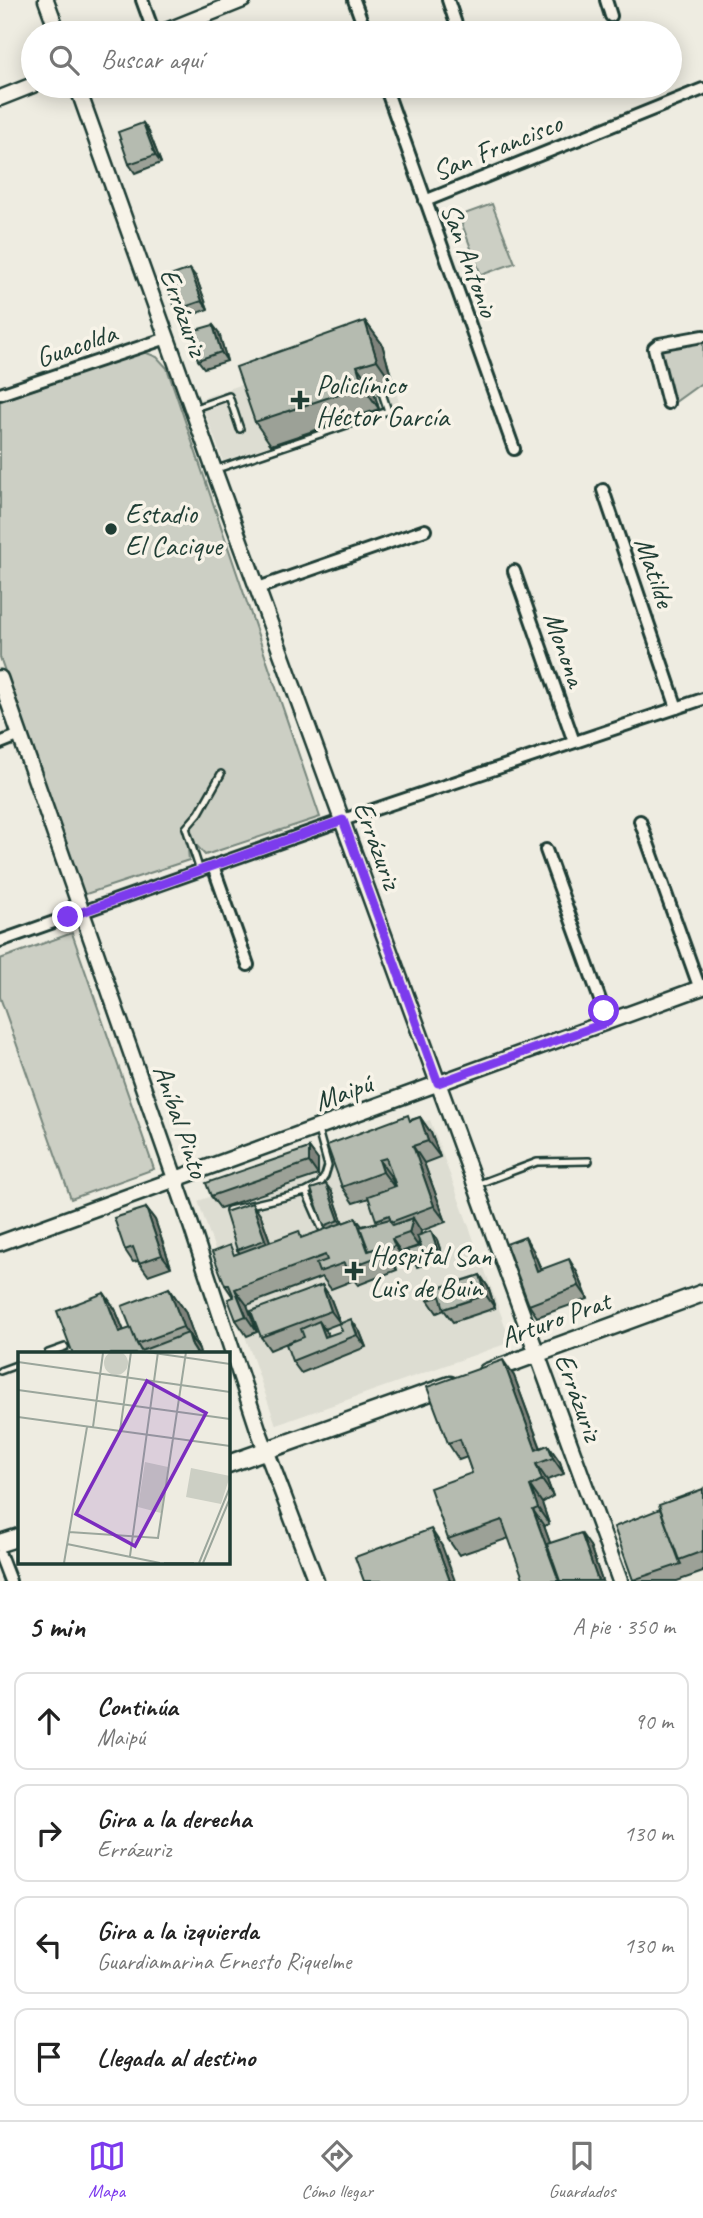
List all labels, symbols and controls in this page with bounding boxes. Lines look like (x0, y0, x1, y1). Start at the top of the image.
search box (21, 21, 682, 98)
icon: search (45, 41, 83, 79)
text: Buscar aquí (101, 43, 203, 76)
street label: San Francisco (427, 104, 569, 189)
street label: San Antonio (433, 198, 507, 324)
street label: Errázuriz (152, 263, 217, 363)
street label: Guacolda (31, 314, 123, 375)
place label: Policlínico Héctor García (316, 367, 451, 434)
marker: Policlínico Héctor García (290, 390, 310, 410)
place label: Estadio El Cacique (125, 496, 224, 563)
marker: Estadio El Cacique (103, 521, 119, 537)
street label: Matilde (627, 532, 684, 613)
street label: Monona (536, 607, 595, 693)
street label: Errázuriz (346, 796, 411, 896)
route end (52, 901, 83, 932)
route start (588, 995, 619, 1026)
street label: Aníbal Pinto (145, 1060, 217, 1184)
street label: Maipú (309, 1065, 379, 1118)
place label: Hospital San Luis de Buin (370, 1238, 492, 1305)
marker: Hospital San Luis de Buin (344, 1261, 364, 1281)
street label: Arturo Prat (495, 1282, 617, 1355)
street label: Errázuriz (547, 1348, 612, 1448)
inset map (18, 1352, 229, 1563)
text: 5 min (28, 1608, 85, 1646)
text: A pie · 350 m (572, 1612, 675, 1641)
text: Continúa (97, 1690, 178, 1723)
icon: ahead (30, 1702, 68, 1740)
text: 90 m (634, 1707, 673, 1736)
text: Maipú (97, 1723, 145, 1752)
text: Gira a la derecha (97, 1802, 251, 1835)
icon: right (30, 1814, 68, 1852)
text: 130 m (624, 1819, 673, 1848)
text: Errázuriz (97, 1835, 171, 1864)
text: Gira a la izquierda (97, 1914, 258, 1947)
icon: left (30, 1926, 68, 1964)
text: 130 m (624, 1931, 673, 1960)
text: Guardiamarina Ernesto Riquelme (97, 1947, 351, 1976)
icon: arrive (30, 2038, 68, 2076)
text: Llegada al destino (97, 2041, 255, 2074)
tab: Mapa (88, 2137, 126, 2203)
tab: Cómo llegar (301, 2137, 373, 2203)
tab: Guardados (549, 2137, 615, 2203)

